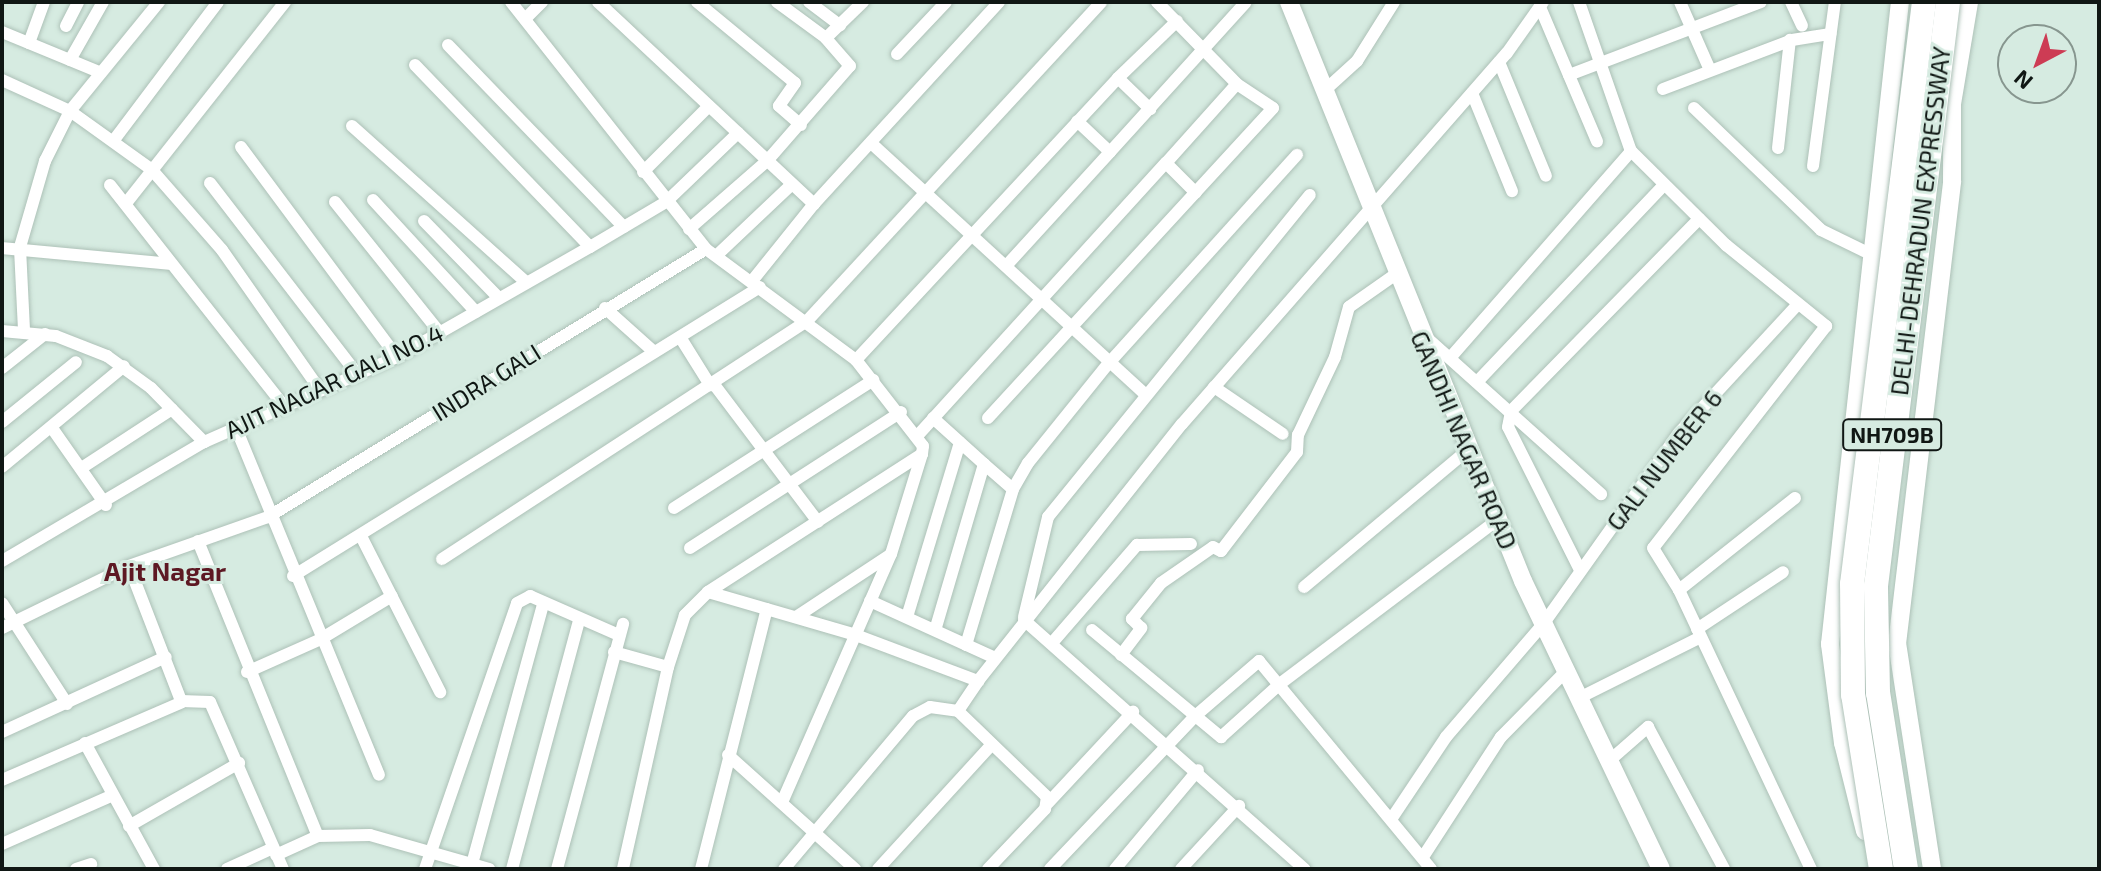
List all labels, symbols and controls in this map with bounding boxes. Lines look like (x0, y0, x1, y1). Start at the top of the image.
north arrow (1997, 24, 2077, 104)
street label: DELHI-DEHRADUN EXPRESSWAY (1884, 45, 1956, 397)
text: N (2008, 66, 2037, 96)
street label: AJIT NAGAR GALI NO.4 (220, 318, 448, 444)
street label: GANDHI NAGAR ROAD (1405, 327, 1523, 553)
street label: INDRA GALI (426, 337, 546, 427)
street label: GALI NUMBER 6 (1600, 384, 1728, 536)
road number: NH709B (1842, 417, 1942, 453)
district label: Ajit Nagar (104, 555, 226, 587)

